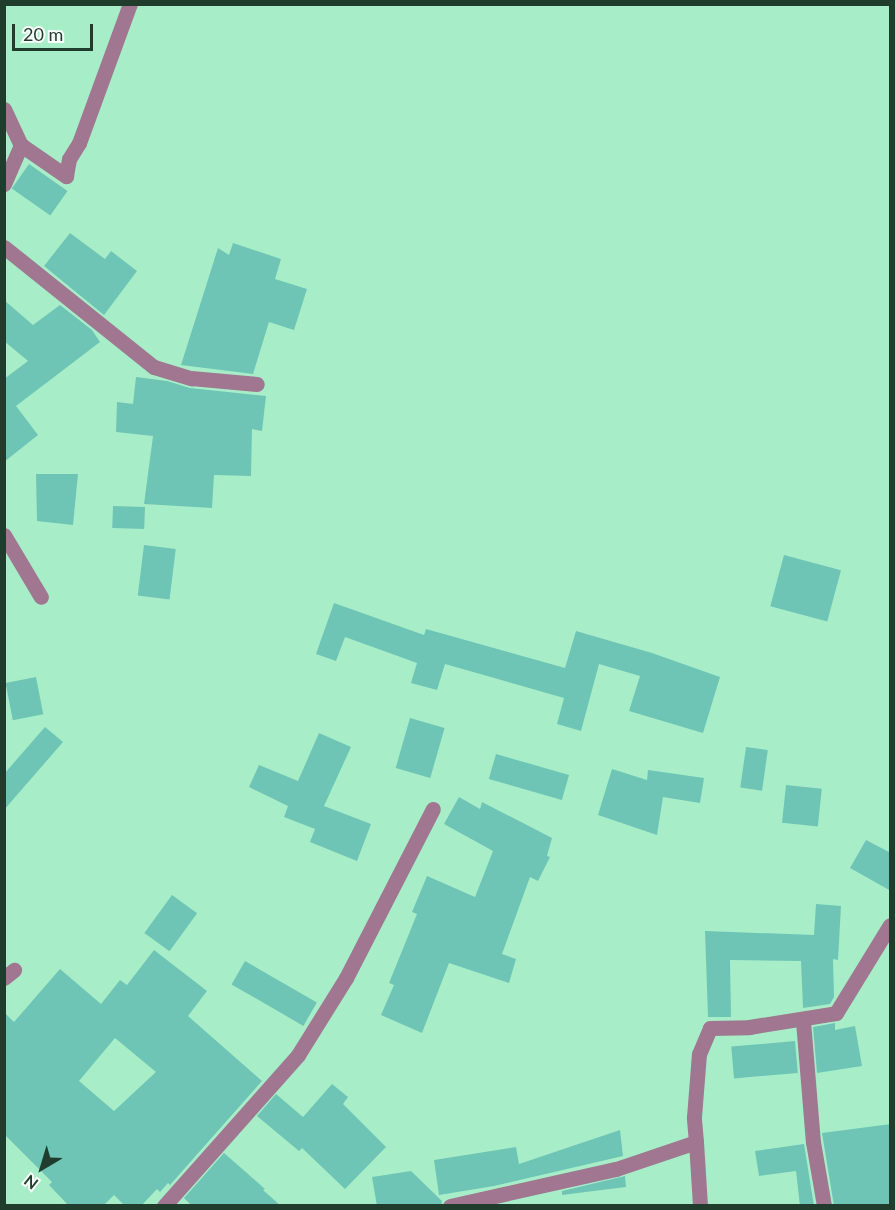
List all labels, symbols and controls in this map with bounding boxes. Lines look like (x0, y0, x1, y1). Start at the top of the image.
scale bar (15, 12, 96, 50)
text: 20 m (23, 23, 63, 45)
north arrow (12, 1138, 72, 1198)
text: N (20, 1171, 41, 1194)

